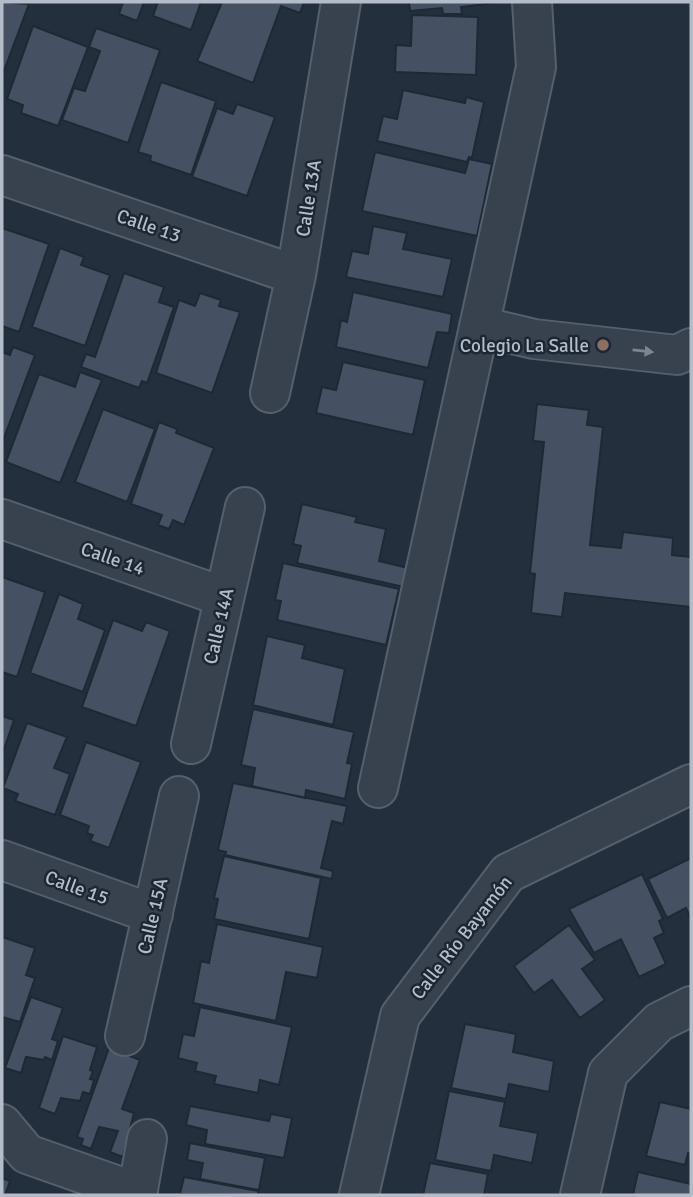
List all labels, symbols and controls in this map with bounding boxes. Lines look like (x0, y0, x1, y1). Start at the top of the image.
street label: Calle 13A (291, 158, 327, 238)
street label: Calle 13 (114, 204, 184, 248)
place label: Colegio La Salle (460, 334, 589, 358)
marker: Colegio La Salle (595, 337, 611, 353)
one-way arrow (633, 346, 655, 357)
street label: Calle 14 (78, 537, 148, 581)
street label: Calle 14A (199, 585, 239, 667)
street label: Calle 15 (42, 865, 112, 910)
street label: Calle Río Bayamón (406, 871, 518, 1004)
street label: Calle 15A (133, 875, 173, 957)

